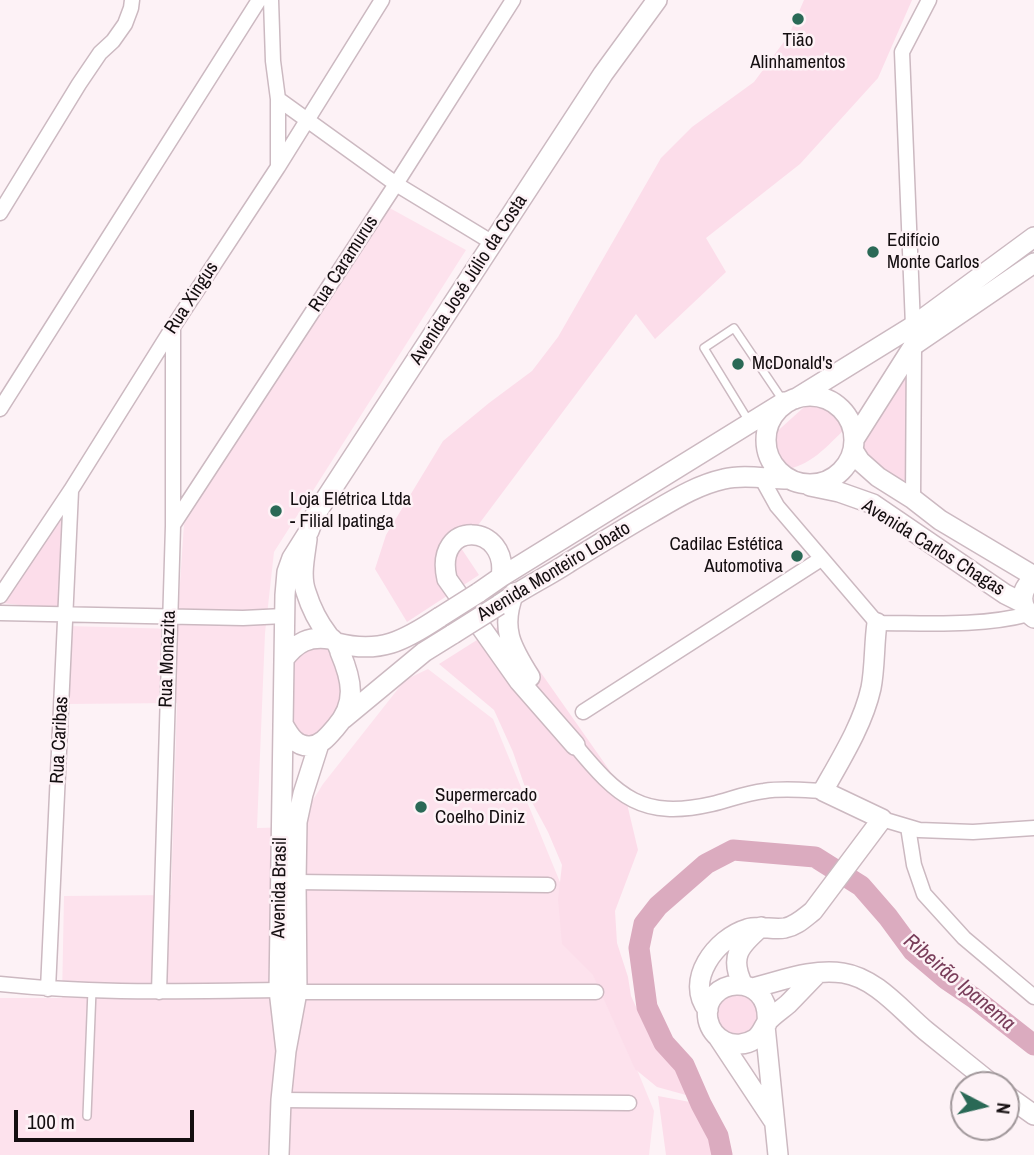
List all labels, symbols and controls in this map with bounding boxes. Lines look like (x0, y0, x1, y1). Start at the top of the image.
marker: Tião Alinhamentos (790, 11, 806, 27)
place label: Tião Alinhamentos (750, 30, 846, 74)
street label: Avenida José Júlio da Costa (405, 191, 533, 369)
street label: Rua Caramurus (304, 212, 384, 316)
place label: Edifício Monte Carlos (887, 230, 980, 274)
marker: Edifício Monte Carlos (865, 244, 881, 260)
street label: Rua Xingus (160, 258, 224, 338)
place label: McDonald's (752, 353, 833, 375)
marker: McDonald's (730, 356, 746, 372)
place label: Loja Elétrica Ltda - Filial Ipatinga (290, 489, 411, 533)
street label: Avenida Carlos Chagas (857, 495, 1009, 601)
marker: Loja Elétrica Ltda - Filial Ipatinga (268, 503, 284, 519)
street label: Avenida Monteiro Lobato (473, 517, 635, 627)
place label: Cadilac Estética Automotiva (670, 534, 783, 578)
marker: Cadilac Estética Automotiva (789, 548, 805, 564)
street label: Rua Monazita (155, 610, 181, 708)
street label: Rua Caribas (46, 696, 74, 784)
place label: Supermercado Coelho Diniz (435, 785, 537, 829)
marker: Supermercado Coelho Diniz (413, 799, 429, 815)
street label: Avenida Brasil (268, 837, 292, 939)
water label: Ribeirão Ipanema (898, 929, 1020, 1037)
north arrow (950, 1071, 1020, 1141)
scale bar (18, 1096, 198, 1140)
text: N (990, 1101, 1017, 1115)
text: 100 m (27, 1107, 75, 1136)

